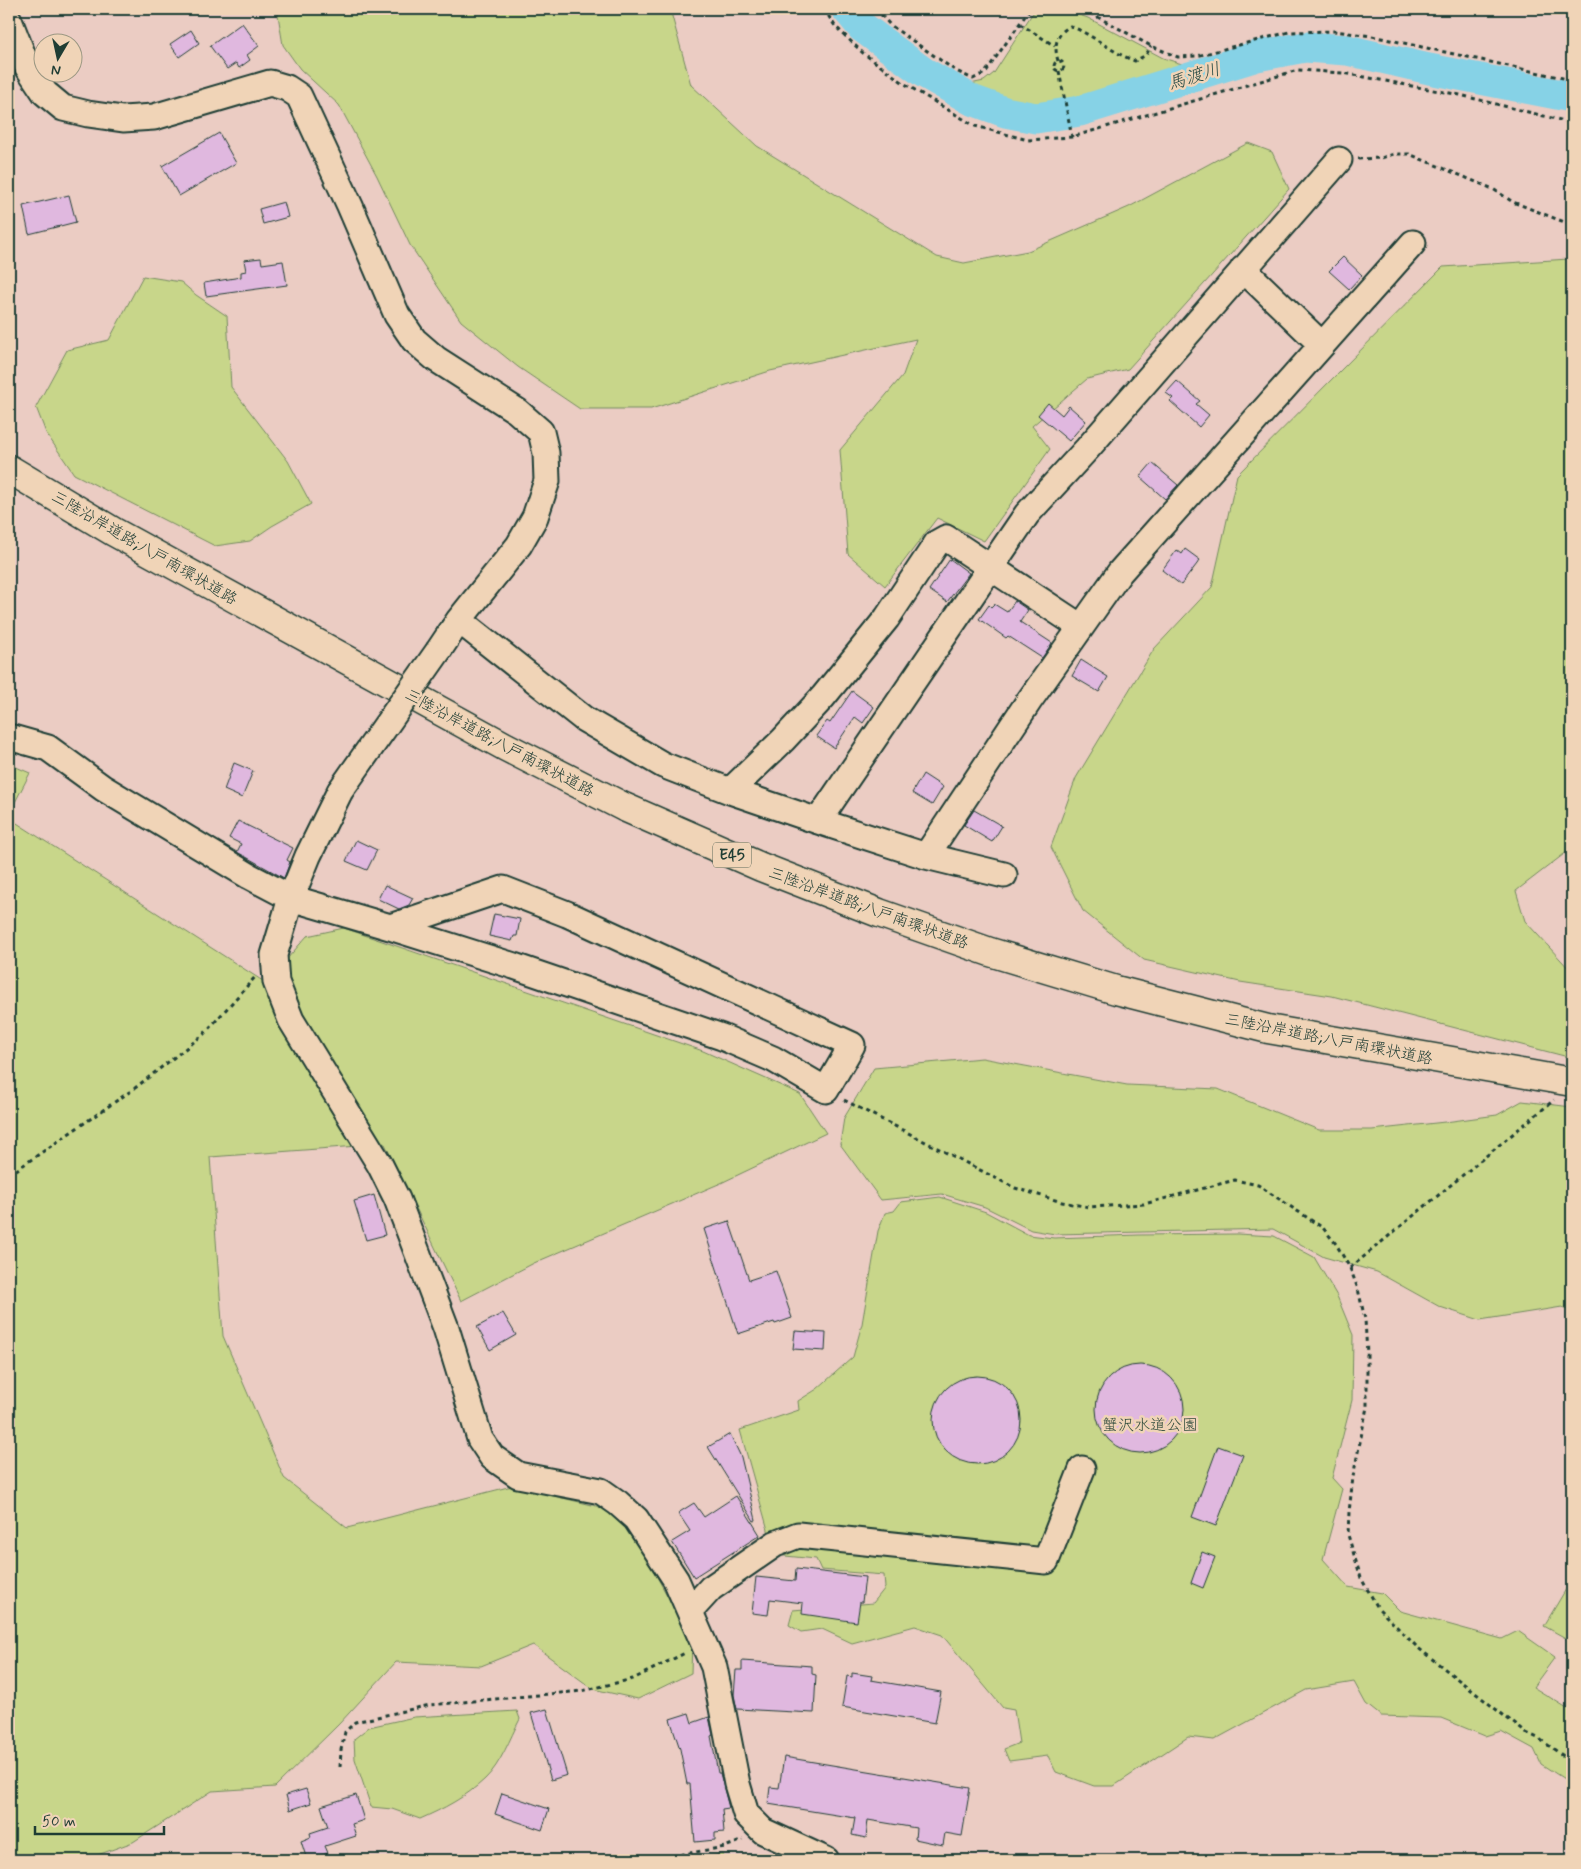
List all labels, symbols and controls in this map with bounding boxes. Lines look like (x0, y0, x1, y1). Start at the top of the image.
north arrow (32, 32, 82, 82)
water label: 馬渡川 (1165, 58, 1224, 96)
text: N (50, 60, 62, 79)
street label: 三陸沿岸道路;八戸南環状道路 (47, 486, 241, 610)
street label: 三陸沿岸道路;八戸南環状道路 (401, 684, 598, 802)
road number: E45 (713, 842, 751, 868)
street label: 三陸沿岸道路;八戸南環状道路 (765, 862, 972, 954)
street label: 三陸沿岸道路;八戸南環状道路 (1223, 1009, 1435, 1070)
park label: 蟹沢水道公園 (1102, 1415, 1198, 1436)
scale bar (35, 1804, 164, 1836)
text: 50 m (42, 1812, 76, 1832)

